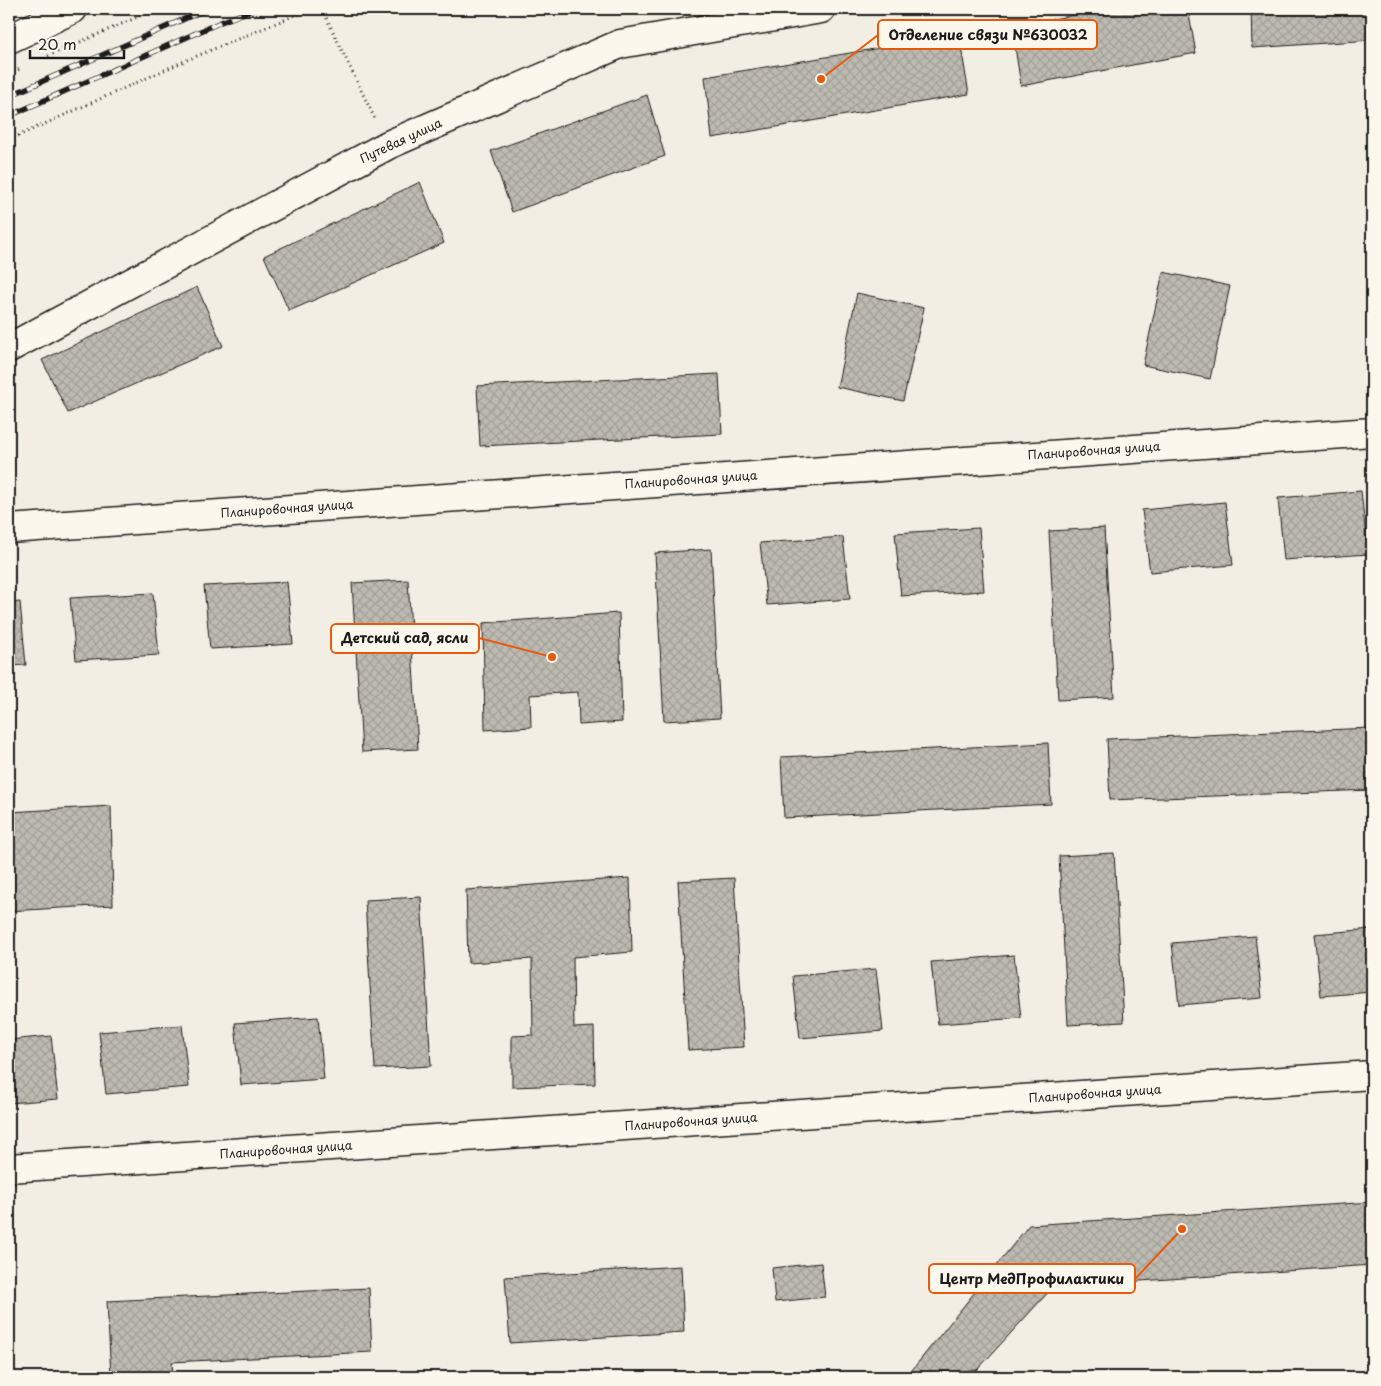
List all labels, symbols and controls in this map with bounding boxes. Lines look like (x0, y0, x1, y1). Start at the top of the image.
callout: Отделение связи №630032 (878, 20, 1097, 49)
text: Отделение связи №630032 (888, 24, 1088, 45)
scale bar (30, 28, 124, 60)
text: 20 m (38, 32, 77, 55)
street label: Путевая улица (357, 113, 445, 167)
street label: Планировочная улица (1027, 436, 1161, 464)
street label: Планировочная улица (624, 465, 758, 493)
street label: Планировочная улица (220, 494, 354, 522)
callout: Детский сад, ясли (331, 624, 479, 653)
text: Детский сад, ясли (341, 627, 468, 648)
street label: Планировочная улица (1028, 1079, 1162, 1107)
street label: Планировочная улица (624, 1107, 758, 1135)
street label: Планировочная улица (219, 1135, 353, 1163)
callout: Центр МедПрофилактики (929, 1264, 1135, 1293)
text: Центр МедПрофилактики (940, 1268, 1125, 1289)

